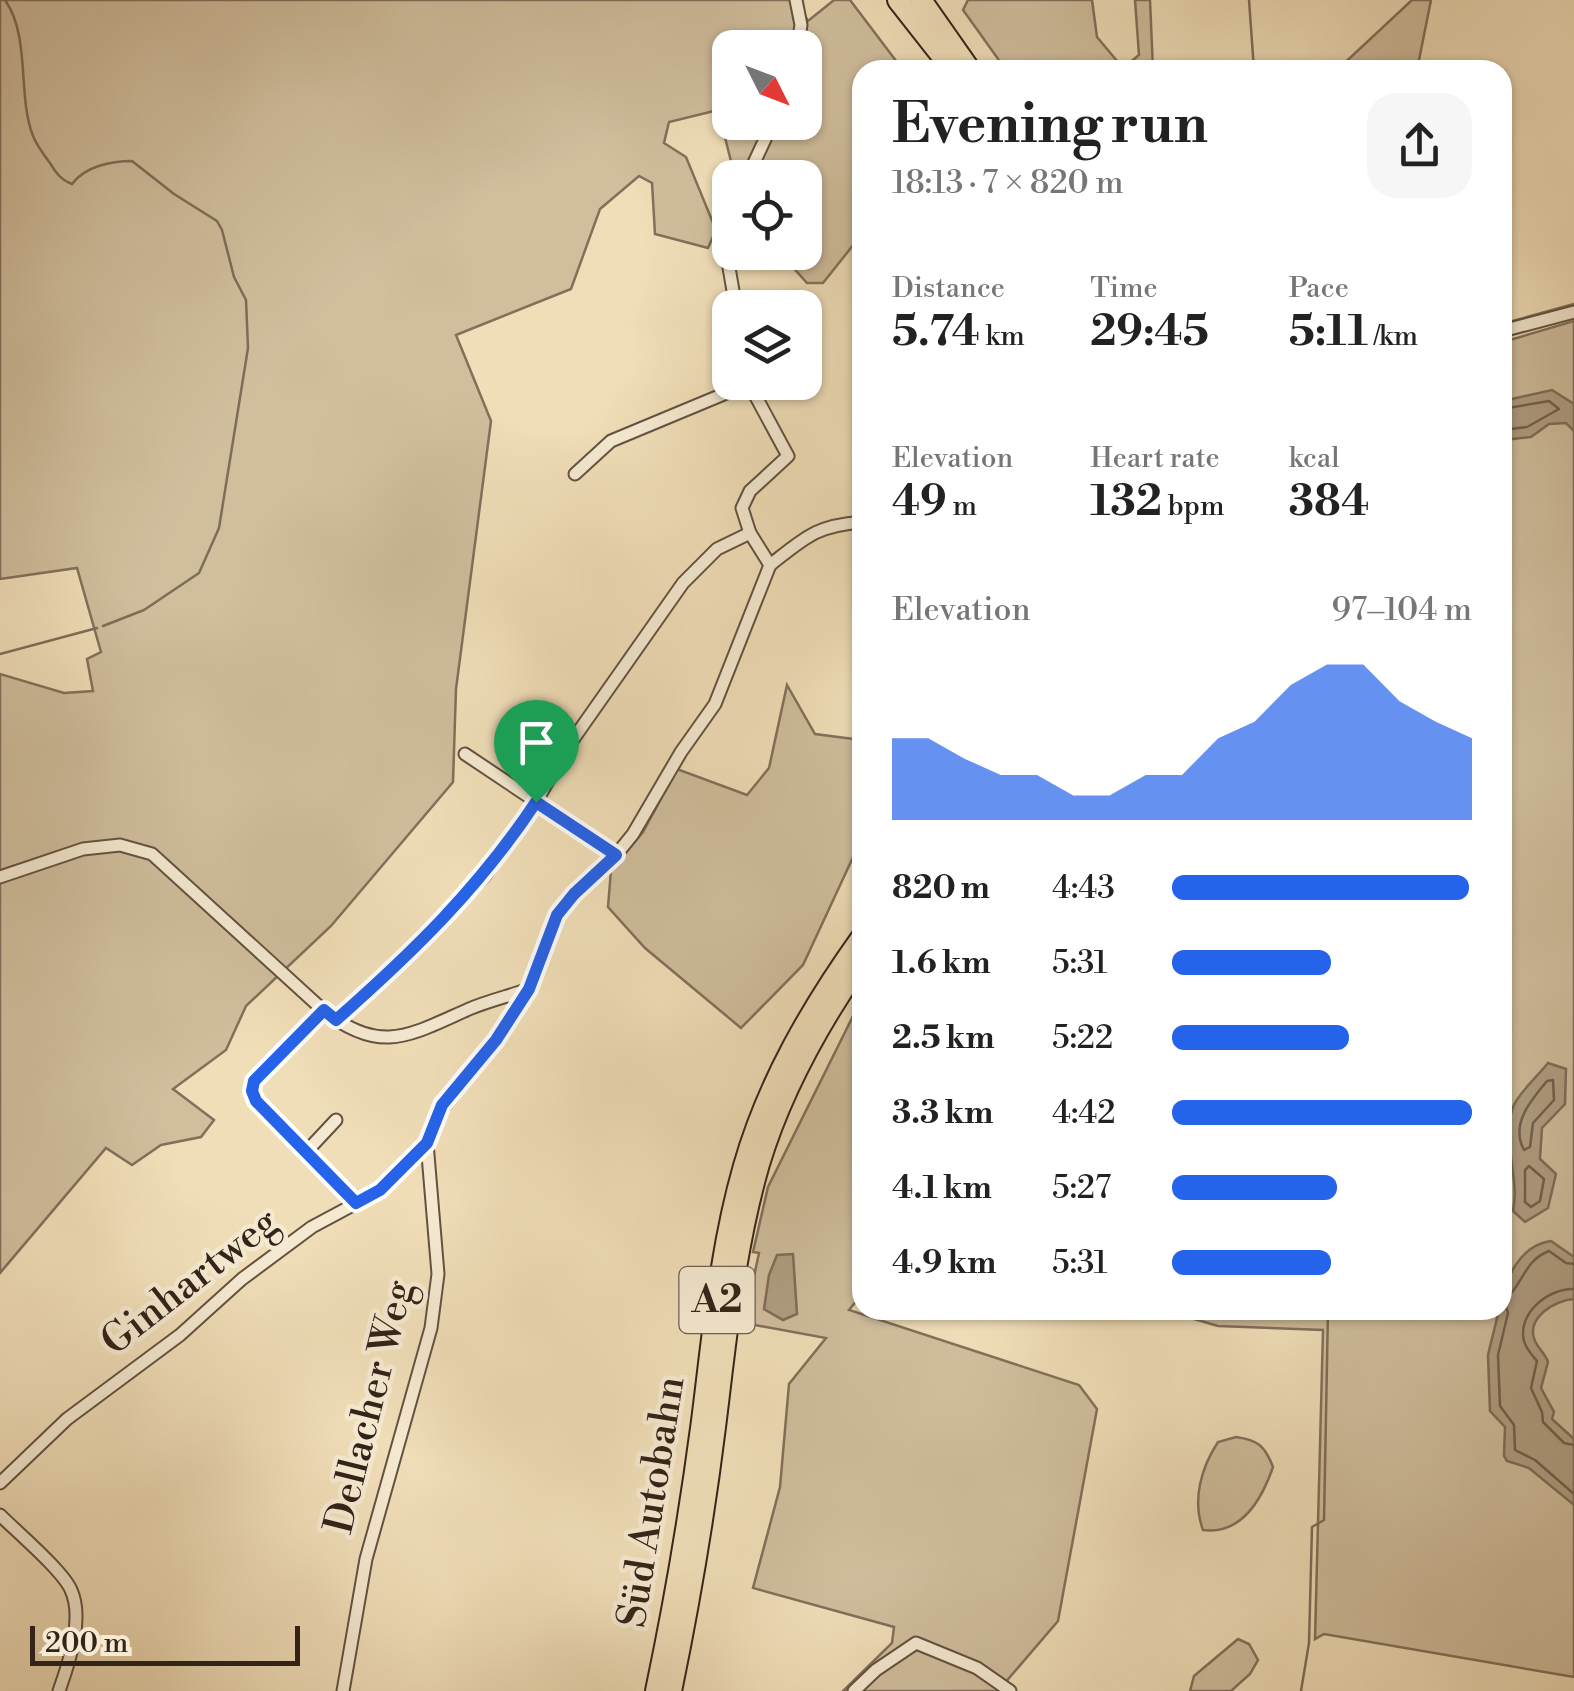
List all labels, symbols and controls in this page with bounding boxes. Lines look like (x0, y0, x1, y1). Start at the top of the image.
north arrow (712, 30, 822, 140)
map controls (712, 30, 822, 400)
text: Evening run (892, 91, 1208, 160)
button: share (1367, 93, 1472, 198)
button: locate (712, 160, 822, 270)
text: 18:13 · 7 × 820 m (892, 163, 1123, 203)
text: Distance (892, 271, 1005, 306)
text: Time (1090, 271, 1158, 306)
text: Pace (1289, 271, 1349, 306)
button: layers (712, 290, 822, 400)
text: 5.74 (892, 306, 980, 359)
text: 29:45 (1090, 306, 1209, 359)
text: 5:11 (1289, 306, 1368, 359)
text: km (980, 319, 1025, 354)
text: /km (1368, 319, 1418, 354)
text: Elevation (892, 441, 1013, 476)
text: Heart rate (1090, 441, 1220, 476)
text: kcal (1289, 441, 1339, 476)
text: 49 (892, 476, 947, 529)
text: 132 (1090, 476, 1162, 529)
text: 384 (1289, 476, 1370, 529)
text: m (947, 489, 977, 524)
text: bpm (1162, 489, 1224, 524)
text: Elevation (892, 590, 1031, 630)
text: 97–104 m (1332, 590, 1472, 630)
pin (494, 700, 579, 803)
icon: arrive (509, 715, 564, 770)
text: 820 m (892, 868, 990, 908)
text: 4:43 (1052, 868, 1115, 908)
text: 1.6 km (892, 943, 991, 983)
text: 5:31 (1052, 943, 1108, 983)
text: 2.5 km (892, 1018, 995, 1058)
text: 5:22 (1052, 1018, 1113, 1058)
text: 3.3 km (892, 1093, 993, 1133)
text: 4:42 (1052, 1093, 1116, 1133)
text: 4.1 km (892, 1168, 992, 1208)
text: 5:27 (1052, 1168, 1111, 1208)
street label: Ginhartweg (91, 1197, 289, 1368)
text: 4.9 km (892, 1243, 996, 1283)
text: 5:31 (1052, 1243, 1108, 1283)
road number: A2 (680, 1267, 754, 1333)
street label: Dellacher Weg (314, 1275, 427, 1539)
street label: Süd Autobahn (607, 1373, 697, 1631)
scale bar (30, 1621, 300, 1666)
text: 200 m (45, 1626, 128, 1661)

